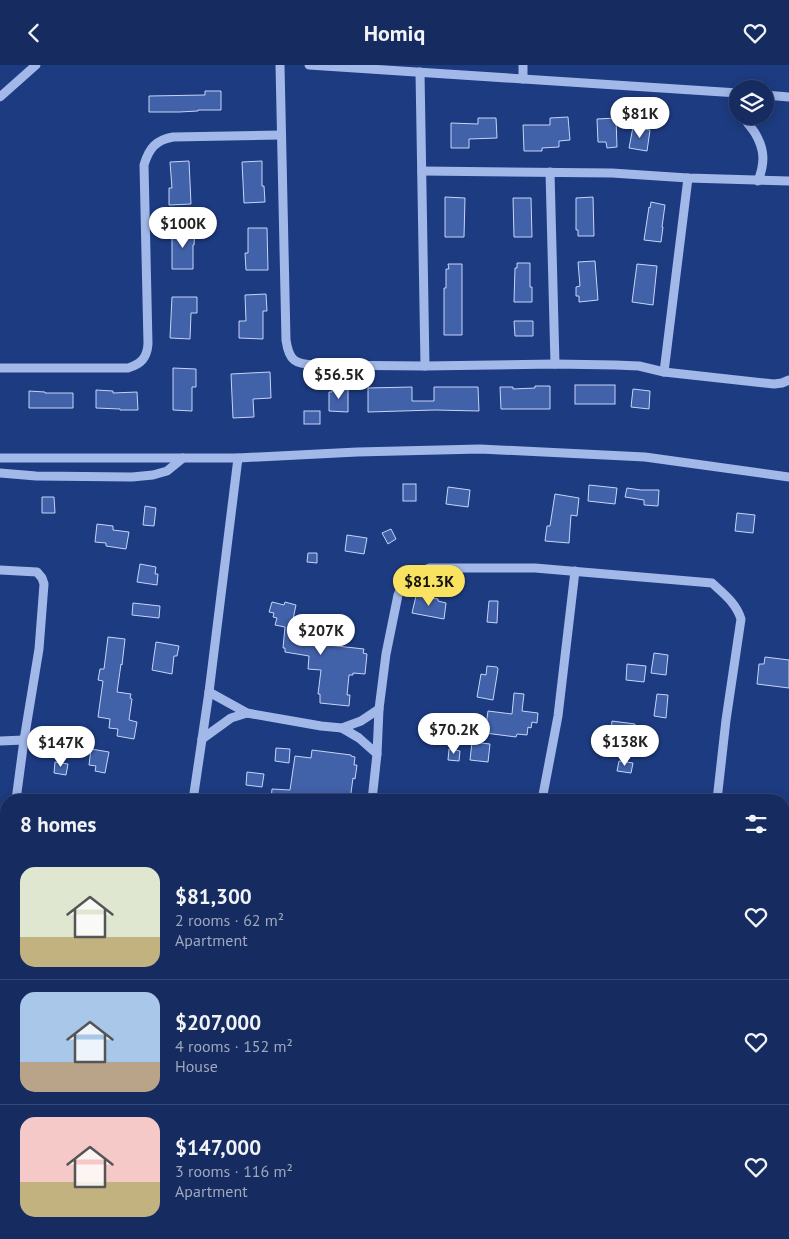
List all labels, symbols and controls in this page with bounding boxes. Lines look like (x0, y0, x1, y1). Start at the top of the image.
icon: back (20, 19, 48, 47)
text: Homiq (364, 19, 425, 47)
icon: heart (741, 19, 769, 47)
map controls (729, 80, 774, 125)
button: layers (729, 80, 774, 125)
pin: $81K (610, 97, 670, 139)
text: $81K (621, 103, 659, 123)
pin: $100K (148, 207, 218, 249)
text: $100K (160, 213, 206, 233)
pin: $56.5K (298, 357, 380, 400)
text: $56.5K (314, 364, 364, 384)
pin: $81.3K (388, 565, 470, 607)
text: $81.3K (404, 571, 454, 591)
pin: $207K (286, 613, 356, 656)
text: $207K (298, 620, 344, 640)
pin: $70.2K (413, 713, 495, 755)
text: $70.2K (429, 719, 479, 739)
pin: $147K (26, 725, 96, 768)
pin: $138K (590, 725, 660, 767)
text: $138K (602, 731, 648, 751)
text: $147K (38, 732, 84, 752)
icon: filters (742, 810, 770, 838)
text: 8 homes (20, 811, 96, 838)
text: $81,300 (175, 883, 252, 910)
icon: home (60, 887, 120, 947)
icon: heart (742, 903, 770, 931)
text: 2 rooms · 62 m² (175, 910, 284, 930)
text: Apartment (175, 930, 248, 950)
text: $207,000 (175, 1009, 261, 1036)
icon: home (60, 1012, 120, 1072)
icon: heart (742, 1028, 770, 1056)
text: 4 rooms · 152 m² (175, 1036, 293, 1056)
text: House (175, 1056, 218, 1076)
text: $147,000 (175, 1134, 261, 1161)
icon: home (60, 1137, 120, 1197)
icon: heart (742, 1153, 770, 1181)
text: 3 rooms · 116 m² (175, 1161, 293, 1181)
text: Apartment (175, 1181, 248, 1201)

